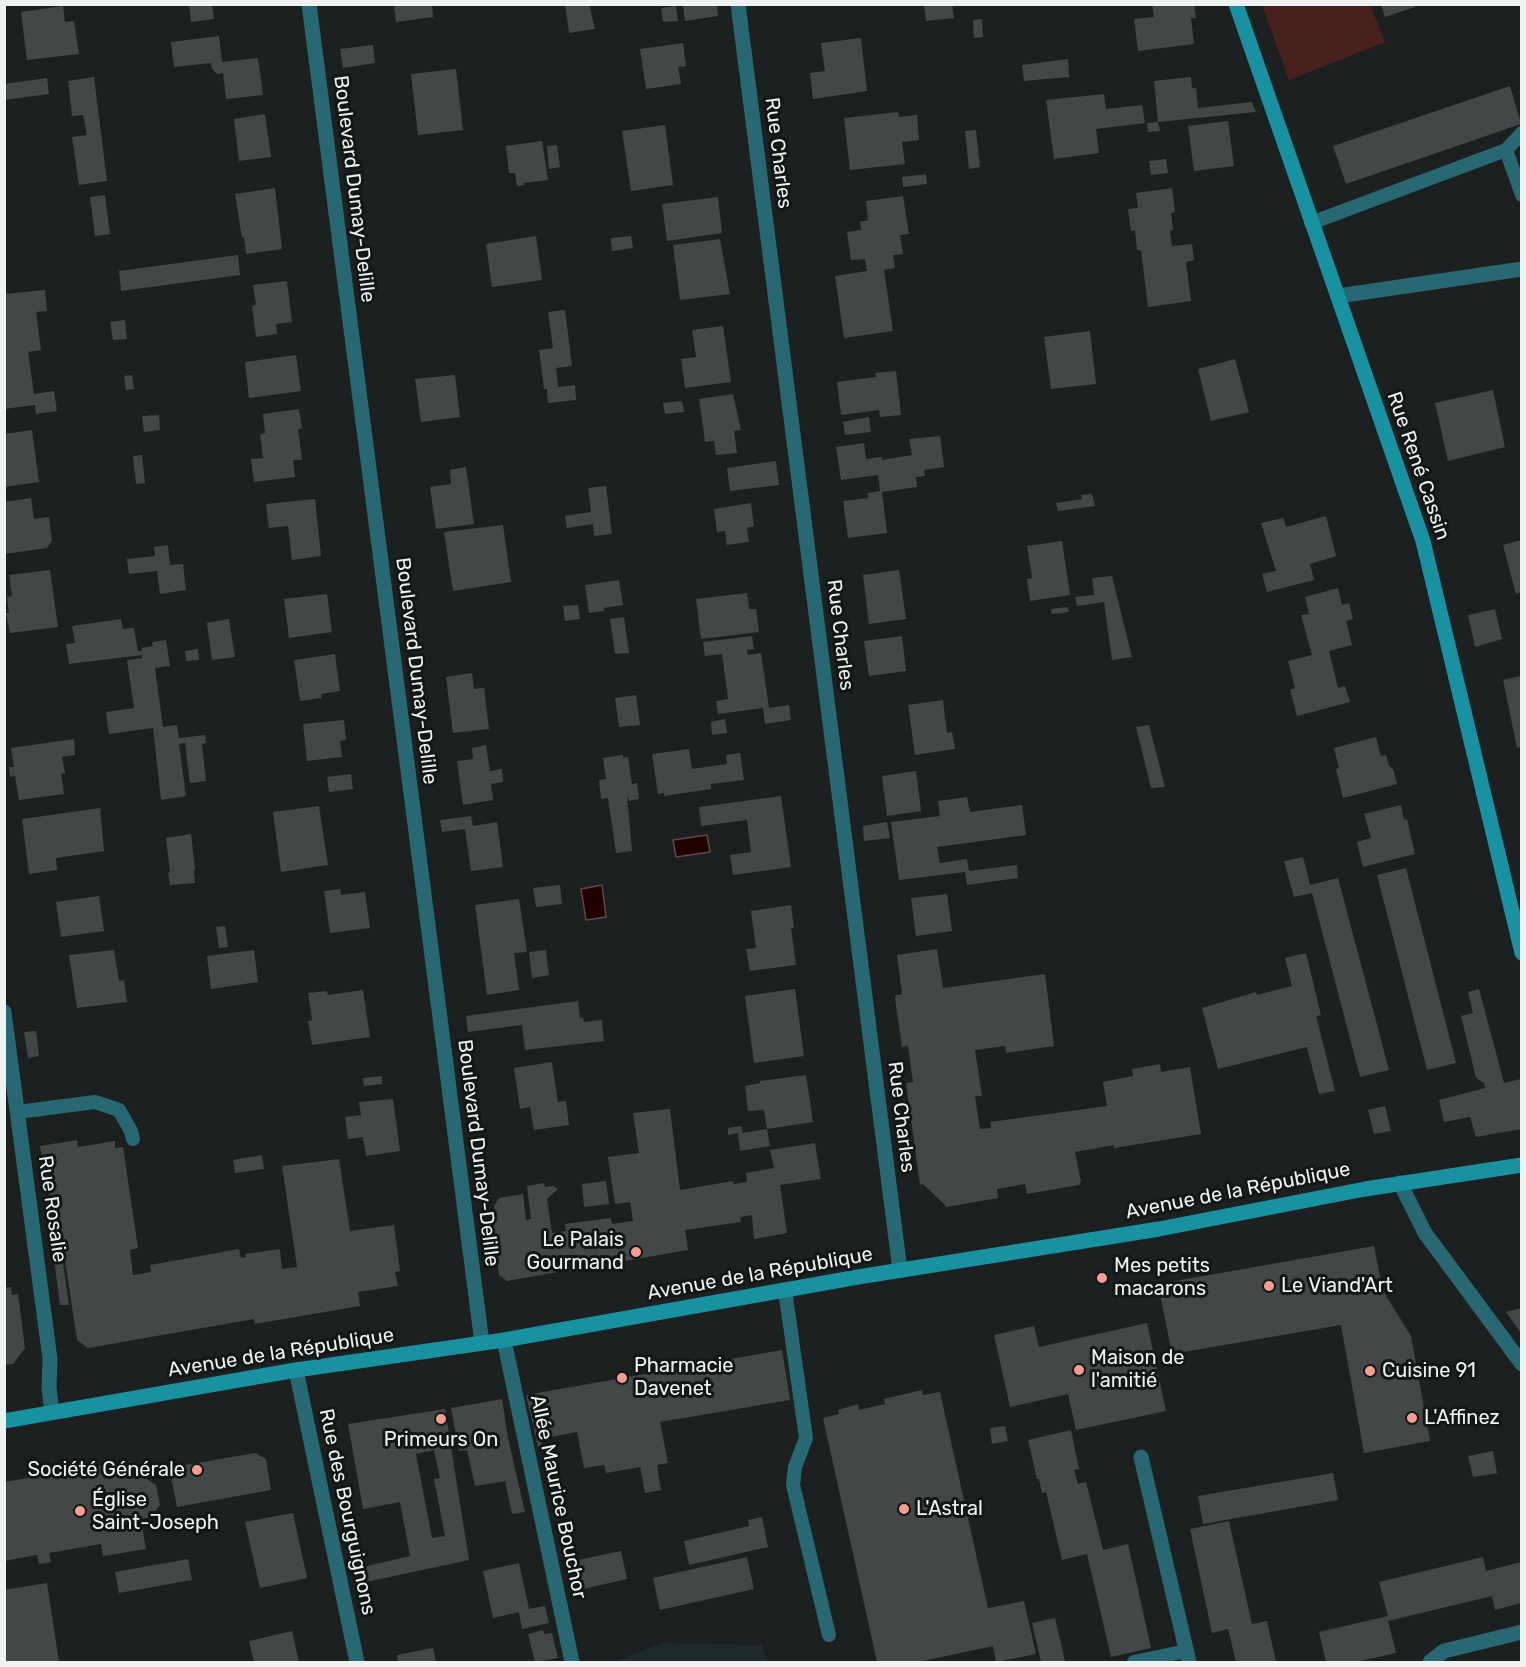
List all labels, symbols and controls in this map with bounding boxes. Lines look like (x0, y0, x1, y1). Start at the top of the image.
street label: Boulevard Dumay-Delille (328, 74, 380, 304)
street label: Rue Charles (759, 96, 797, 210)
street label: Rue René Cassin (1381, 389, 1455, 543)
street label: Boulevard Dumay-Delille (390, 556, 442, 786)
street label: Rue Charles (821, 578, 859, 692)
street label: Boulevard Dumay-Delille (452, 1038, 504, 1268)
street label: Rue Charles (882, 1060, 920, 1174)
street label: Rue Rosalie (33, 1154, 71, 1264)
street label: Avenue de la République (1123, 1157, 1353, 1225)
place label: Le Palais Gourmand (526, 1228, 624, 1275)
street label: Avenue de la République (645, 1242, 875, 1306)
marker: Le Palais Gourmand (629, 1245, 643, 1259)
place label: Mes petits macarons (1114, 1254, 1210, 1301)
marker: Mes petits macarons (1095, 1271, 1109, 1285)
place label: Le Viand'Art (1281, 1274, 1393, 1298)
marker: Le Viand'Art (1262, 1279, 1276, 1293)
street label: Avenue de la République (166, 1323, 396, 1383)
place label: Maison de l'amitié (1091, 1346, 1185, 1393)
place label: Pharmacie Davenet (634, 1354, 734, 1401)
place label: Cuisine 91 (1382, 1359, 1476, 1383)
marker: Maison de l'amitié (1072, 1363, 1086, 1377)
marker: Cuisine 91 (1363, 1364, 1377, 1378)
marker: Pharmacie Davenet (615, 1371, 629, 1385)
street label: Allée Maurice Bouchor (525, 1393, 591, 1601)
place label: L'Affinez (1424, 1406, 1500, 1430)
street label: Rue des Bourguignons (313, 1407, 381, 1617)
marker: L'Affinez (1405, 1411, 1419, 1425)
marker: Primeurs On (434, 1412, 448, 1426)
place label: Primeurs On (384, 1428, 498, 1452)
place label: Société Générale (27, 1458, 185, 1482)
marker: Société Générale (190, 1463, 204, 1477)
place label: Église Saint-Joseph (92, 1488, 219, 1535)
place label: L'Astral (916, 1497, 983, 1521)
marker: L'Astral (897, 1502, 911, 1516)
marker: Église Saint-Joseph (73, 1504, 87, 1518)

